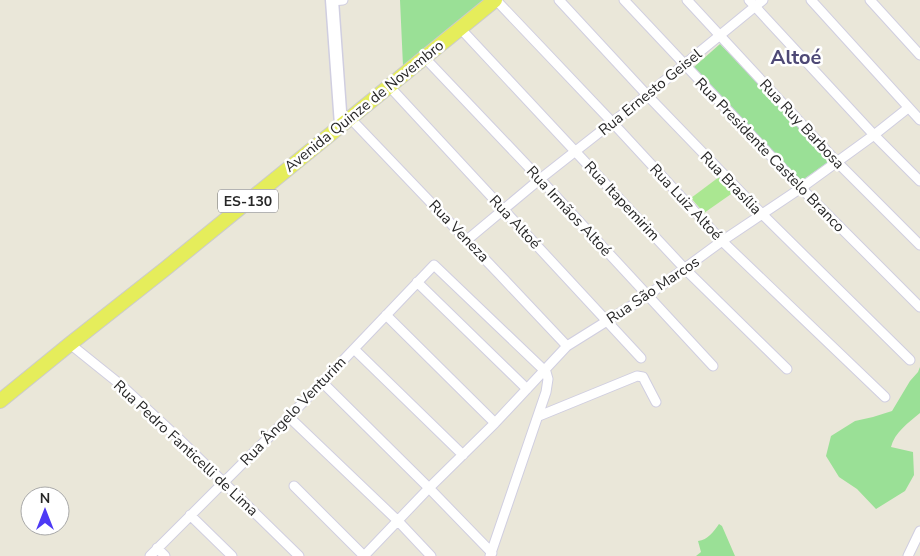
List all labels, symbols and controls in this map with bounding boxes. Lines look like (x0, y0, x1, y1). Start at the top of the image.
street label: Avenida Quinze de Novembro (280, 35, 448, 177)
street label: Rua Ernesto Geisel (594, 44, 706, 140)
district label: Altoé (771, 44, 822, 71)
street label: Rua Presidente Castelo Branco (691, 73, 849, 237)
street label: Rua Ruy Barbosa (755, 75, 849, 173)
street label: Rua Brasília (696, 147, 766, 219)
street label: Rua Itapemirim (580, 157, 664, 245)
street label: Rua Luiz Altoé (645, 159, 727, 245)
street label: Rua Irmãos Altoé (522, 162, 616, 260)
road number: ES-130 (218, 190, 278, 212)
street label: Rua Altoé (485, 191, 545, 253)
street label: Rua Veneza (424, 196, 494, 266)
street label: Rua São Marcos (603, 252, 703, 328)
street label: Rua Ângelo Venturim (236, 352, 350, 470)
street label: Rua Pedro Fanticelli de Lima (109, 376, 263, 520)
north arrow (20, 486, 70, 536)
text: N (40, 489, 50, 508)

